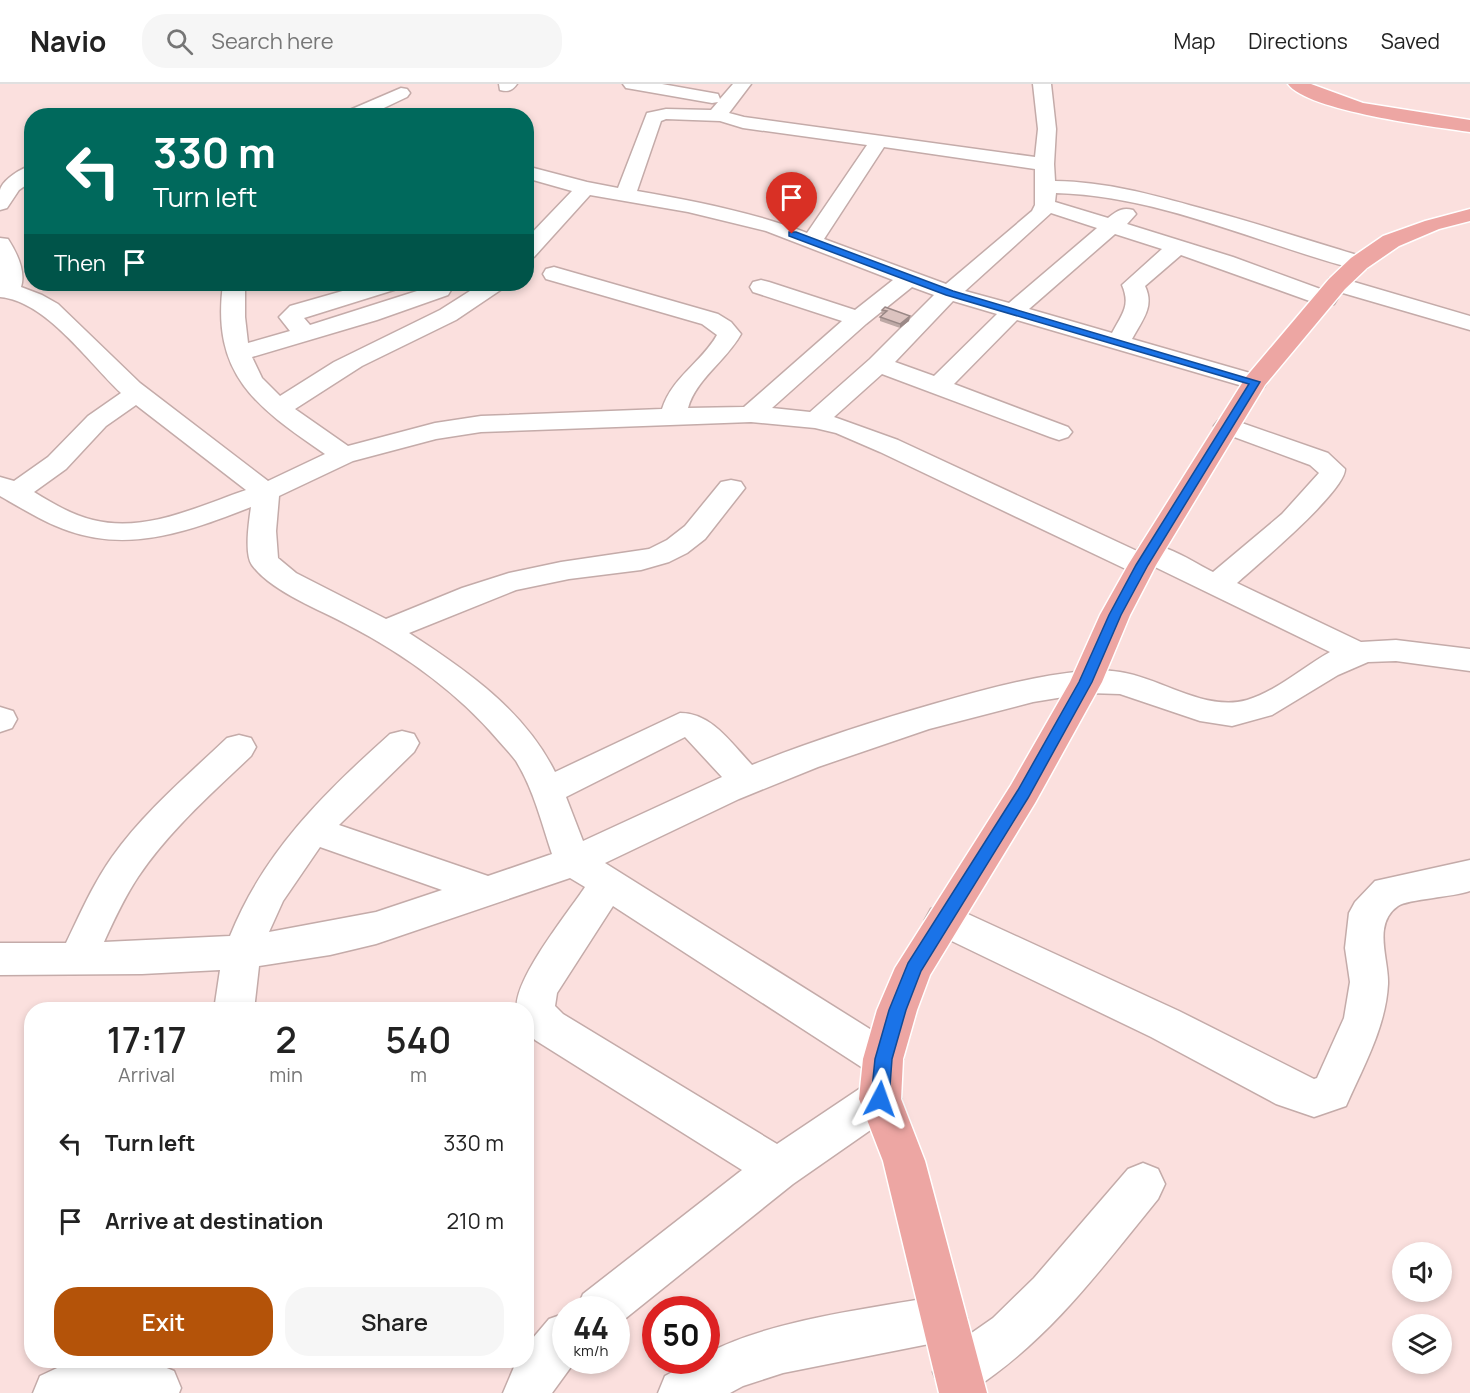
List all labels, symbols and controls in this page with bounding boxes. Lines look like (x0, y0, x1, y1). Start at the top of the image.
search box (142, 14, 562, 68)
text: Navio (30, 22, 106, 60)
icon: search (163, 25, 196, 58)
text: Search here (211, 26, 334, 56)
text: Map (1174, 27, 1215, 55)
text: Directions (1248, 27, 1348, 55)
text: Saved (1381, 27, 1440, 55)
text: 330 m (153, 123, 276, 181)
icon: left (54, 132, 132, 210)
pin (766, 172, 817, 234)
text: Turn left (153, 178, 257, 215)
icon: arrive (775, 181, 808, 214)
icon: arrive (118, 246, 151, 279)
text: Then (54, 248, 106, 278)
text: 17:17 (107, 1015, 187, 1064)
text: 2 (275, 1015, 297, 1064)
text: 540 (385, 1015, 451, 1064)
text: Arrival (118, 1061, 175, 1088)
text: min (269, 1061, 303, 1088)
text: m (410, 1061, 427, 1088)
position arrow (848, 1067, 912, 1131)
icon: left (54, 1127, 87, 1160)
text: Turn left (105, 1128, 195, 1158)
text: 330 m (443, 1128, 504, 1158)
icon: arrive (54, 1205, 87, 1238)
text: Arrive at destination (105, 1206, 323, 1236)
text: 210 m (446, 1206, 504, 1236)
map controls (1392, 1242, 1452, 1374)
button: sound (1392, 1242, 1452, 1302)
button: Exit (54, 1287, 273, 1356)
button: Share (285, 1287, 504, 1356)
speed limit sign: 50 (642, 1296, 720, 1374)
text: 44 (573, 1307, 609, 1348)
button: layers (1392, 1314, 1452, 1374)
text: km/h (574, 1340, 608, 1361)

